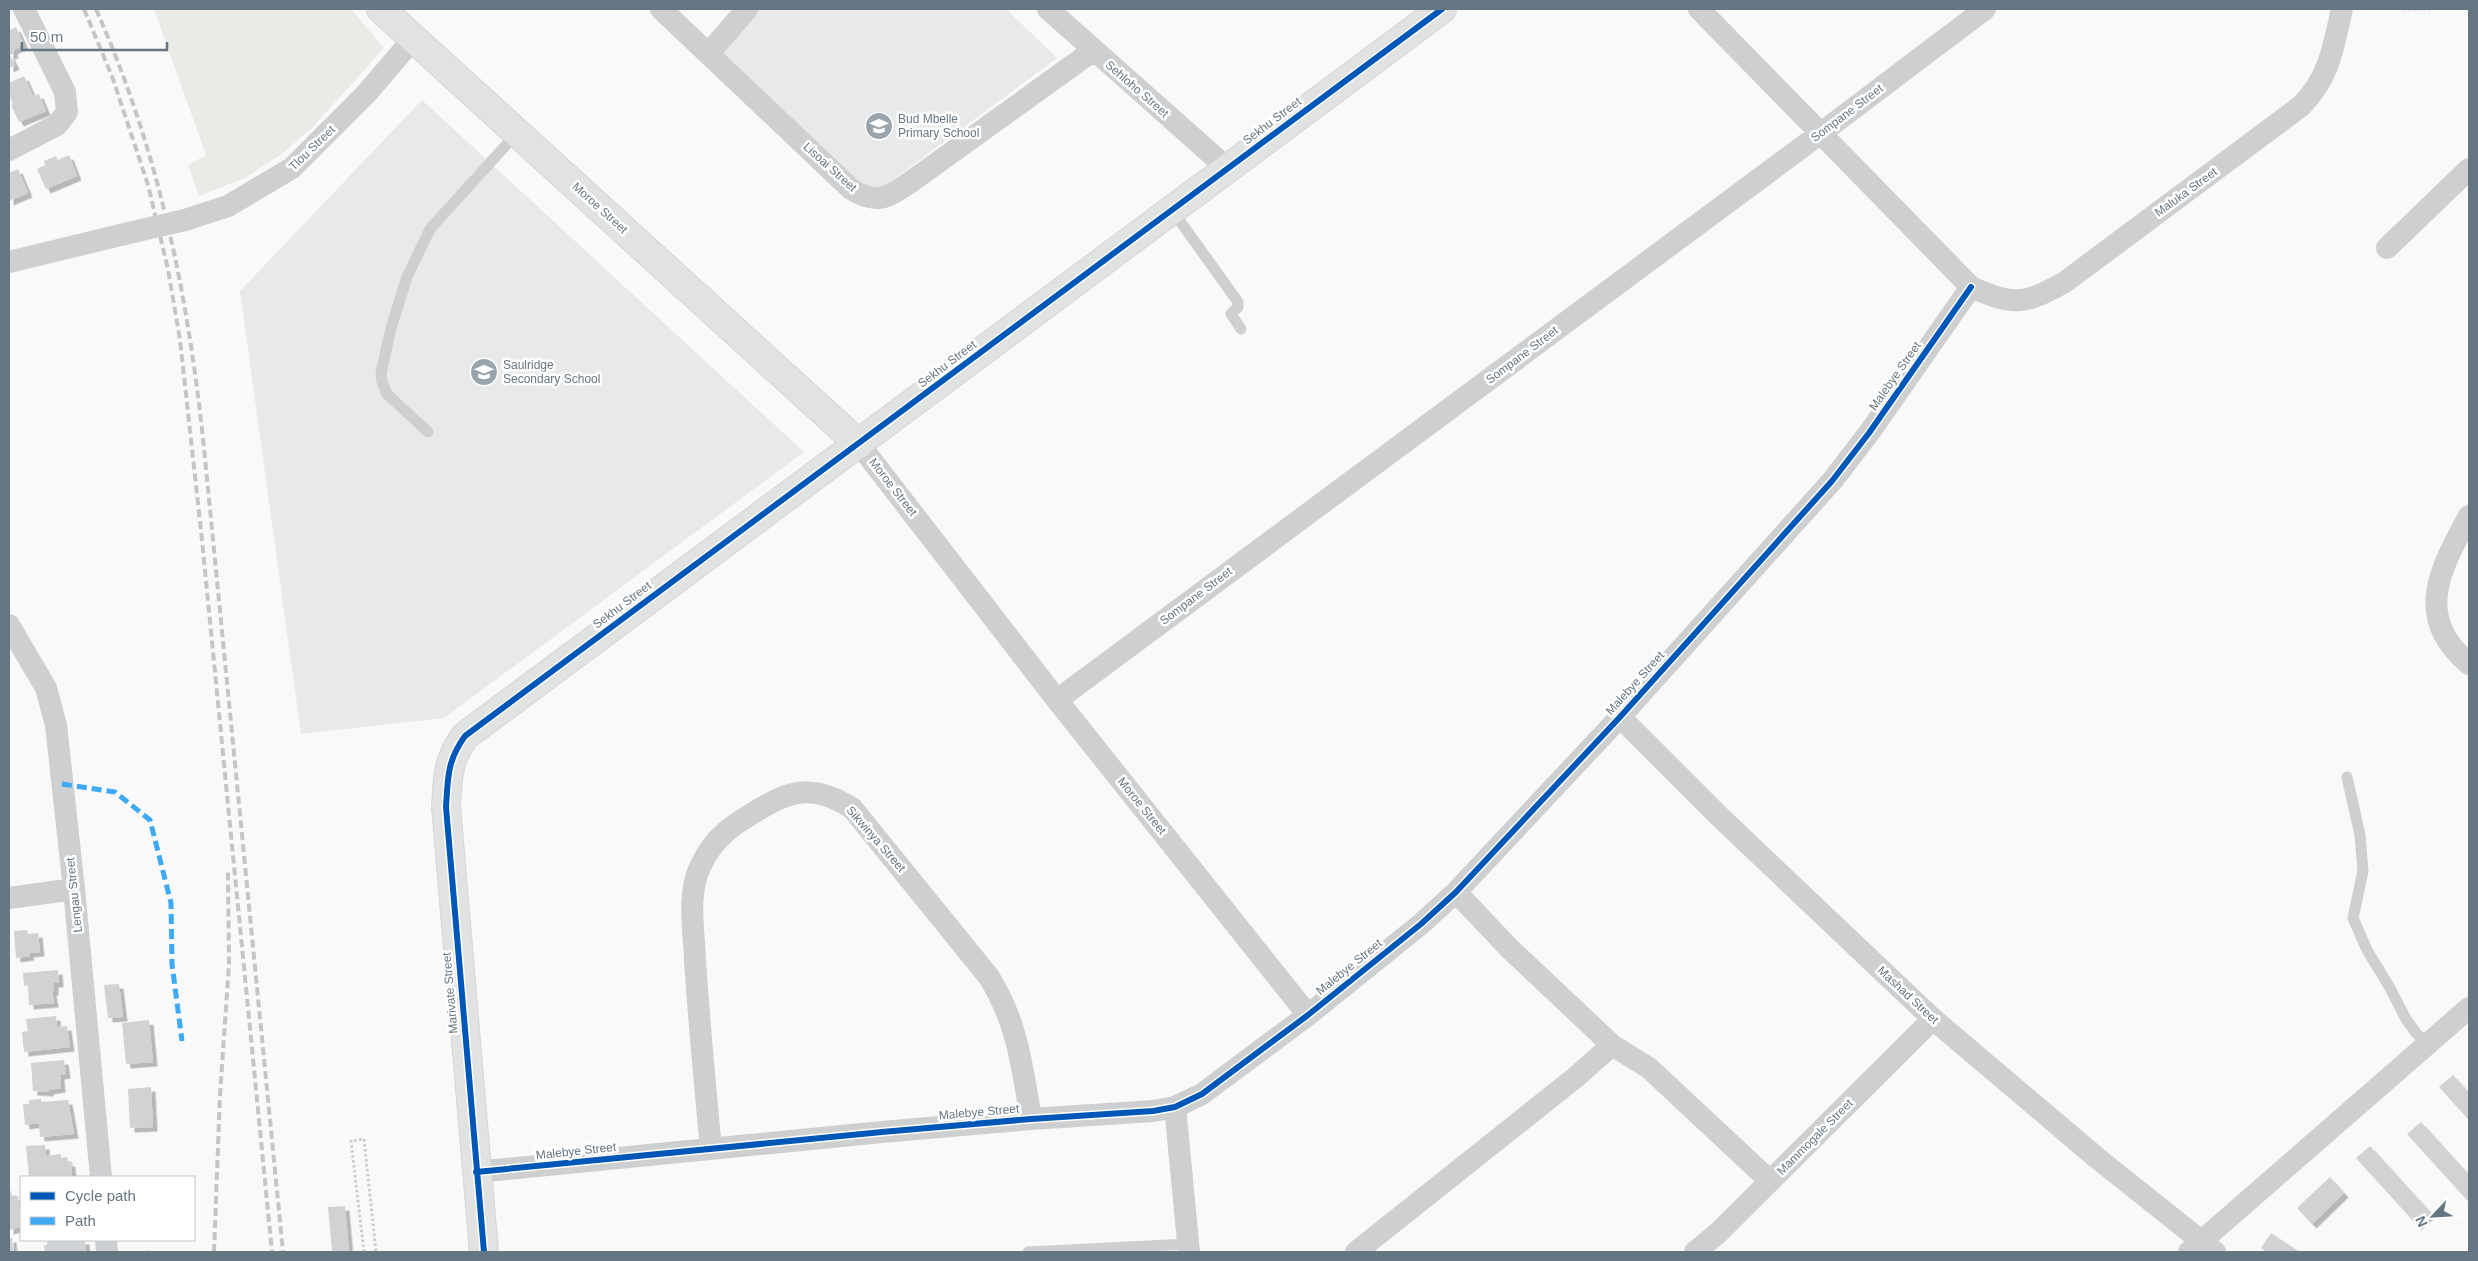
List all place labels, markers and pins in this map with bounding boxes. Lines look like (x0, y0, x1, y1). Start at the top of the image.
school or university icon: Bud Mbelle Primary School (864, 111, 894, 141)
place label: Bud Mbelle Primary School (898, 112, 979, 140)
school or university icon: Saulridge Secondary School (469, 357, 499, 387)
place label: Saulridge Secondary School (503, 358, 600, 386)

